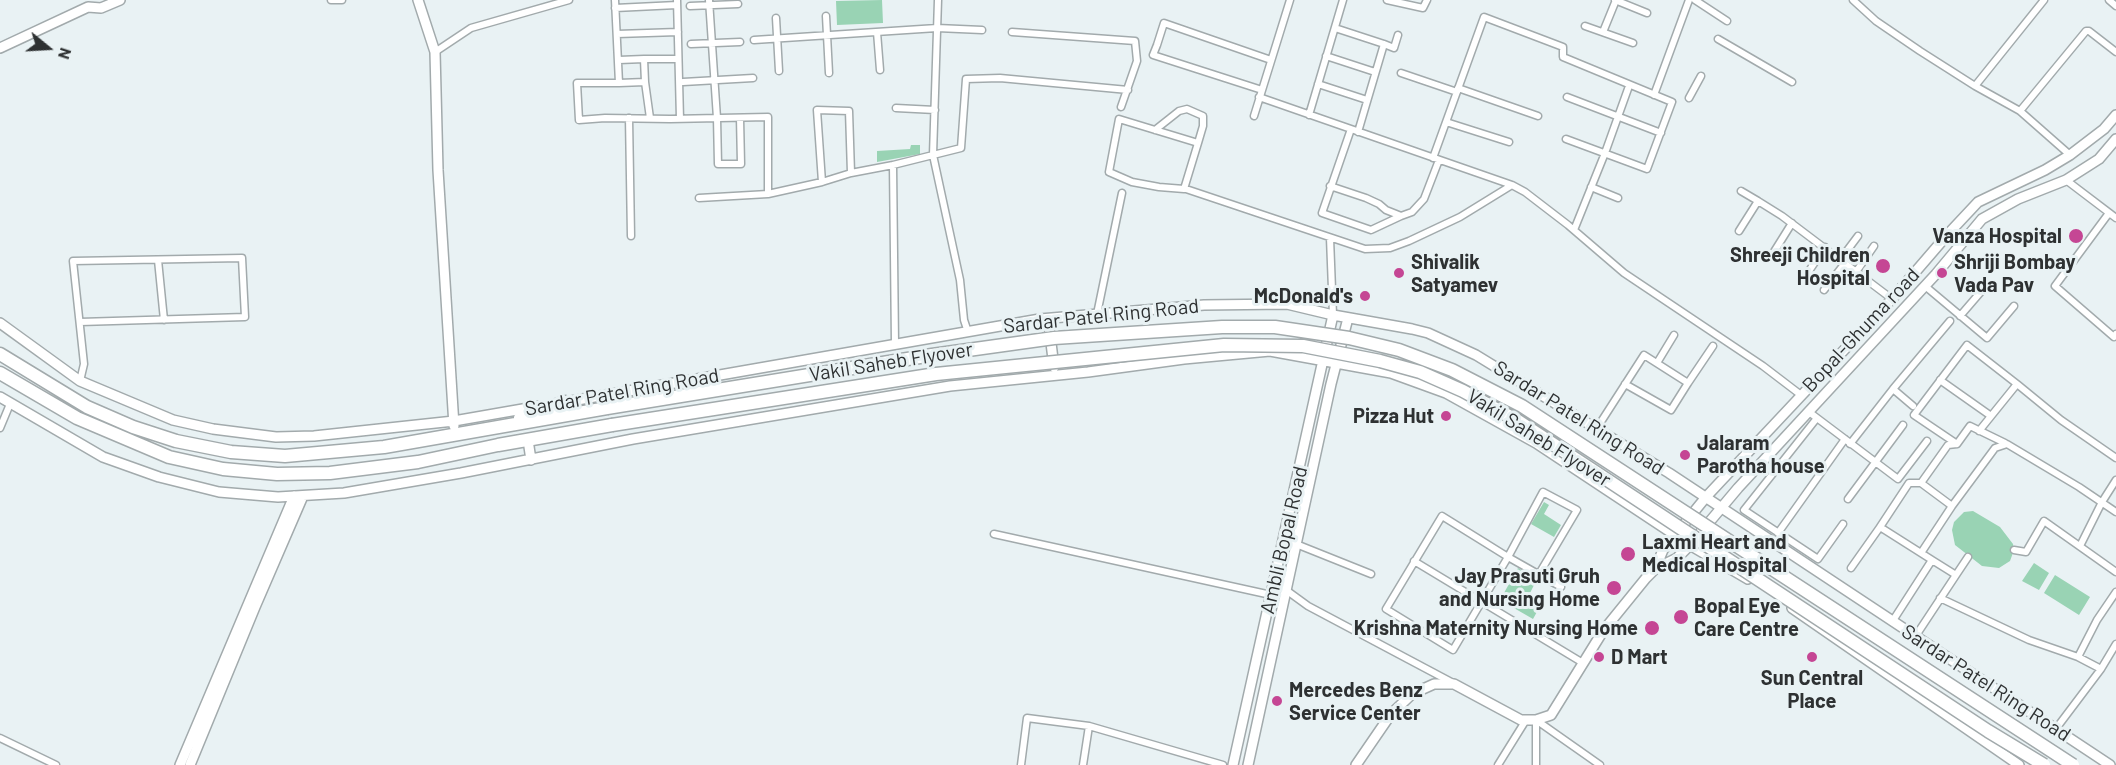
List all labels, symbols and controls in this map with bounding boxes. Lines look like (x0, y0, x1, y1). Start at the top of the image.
north arrow (18, 18, 78, 78)
text: N (55, 46, 76, 62)
place label: Vanza Hospital (1932, 224, 2062, 248)
marker: Vanza Hospital (2067, 227, 2085, 245)
place label: Shreeji Children Hospital (1730, 243, 1870, 290)
place label: Shivalik Satyamev (1411, 250, 1498, 297)
place label: Shriji Bombay Vada Pav (1954, 250, 2076, 297)
marker: Shreeji Children Hospital (1874, 257, 1892, 275)
street label: Bopal-Ghuma road (1797, 263, 1925, 397)
marker: Shivalik Satyamev (1392, 266, 1406, 280)
marker: Shriji Bombay Vada Pav (1935, 266, 1949, 280)
place label: McDonald's (1254, 284, 1353, 308)
marker: McDonald's (1358, 289, 1372, 303)
street label: Sardar Patel Ring Road (1002, 294, 1200, 338)
street label: Vakil Saheb Flyover (808, 337, 974, 387)
street label: Sardar Patel Ring Road (1489, 356, 1669, 480)
street label: Sardar Patel Ring Road (523, 363, 721, 421)
street label: Vakil Saheb Flyover (1463, 384, 1615, 492)
place label: Pizza Hut (1353, 404, 1434, 428)
marker: Pizza Hut (1439, 409, 1453, 423)
place label: Jalaram Parotha house (1697, 431, 1825, 478)
marker: Jalaram Parotha house (1678, 448, 1692, 462)
street label: Ambli Bopal Road (1255, 464, 1313, 616)
place label: Laxmi Heart and Medical Hospital (1642, 530, 1787, 577)
marker: Laxmi Heart and Medical Hospital (1619, 545, 1637, 563)
place label: Jay Prasuti Gruh and Nursing Home (1439, 564, 1600, 611)
marker: Jay Prasuti Gruh and Nursing Home (1605, 579, 1623, 597)
place label: Bopal Eye Care Centre (1694, 594, 1799, 641)
marker: Bopal Eye Care Centre (1672, 608, 1690, 626)
place label: Krishna Maternity Nursing Home (1354, 616, 1638, 640)
marker: Krishna Maternity Nursing Home (1643, 619, 1661, 637)
street label: Sardar Patel Ring Road (1897, 619, 2075, 747)
place label: D Mart (1611, 645, 1668, 669)
marker: D Mart (1592, 650, 1606, 664)
marker: Sun Central Place (1805, 650, 1819, 664)
place label: Sun Central Place (1761, 666, 1863, 713)
place label: Mercedes Benz Service Center (1289, 678, 1423, 725)
marker: Mercedes Benz Service Center (1270, 694, 1284, 708)

